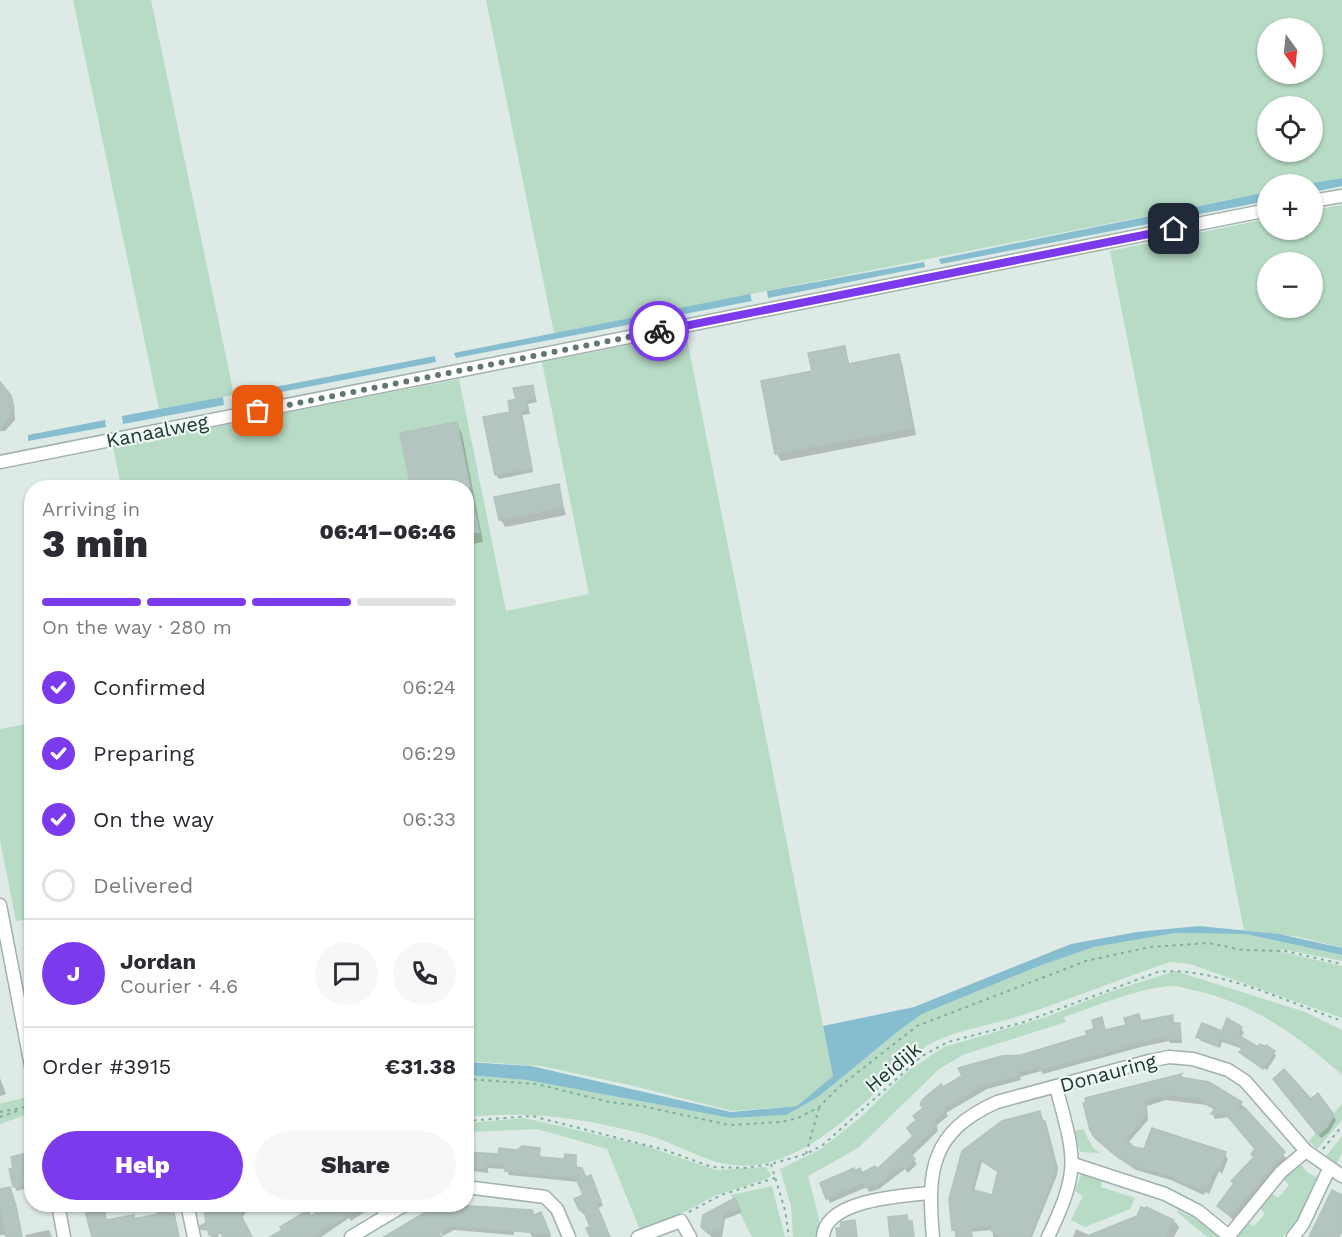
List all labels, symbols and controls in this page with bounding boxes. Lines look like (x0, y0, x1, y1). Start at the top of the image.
north arrow (1257, 18, 1323, 84)
map controls (1257, 18, 1323, 318)
button: locate (1257, 96, 1323, 162)
button: + (1257, 174, 1323, 240)
pin (1148, 203, 1199, 254)
icon: home (1157, 212, 1190, 245)
button: − (1257, 252, 1323, 318)
courier (629, 301, 689, 361)
icon: bike (643, 315, 676, 348)
pin (232, 385, 283, 436)
icon: bag (241, 394, 274, 427)
street label: Kanaalweg (104, 409, 210, 453)
text: Arriving in (42, 497, 140, 521)
text: 06:41–06:46 (319, 519, 456, 544)
text: 3 min (42, 521, 148, 566)
text: On the way · 280 m (42, 615, 232, 639)
icon: check (42, 671, 75, 704)
text: Confirmed (93, 675, 206, 700)
text: 06:24 (402, 675, 456, 699)
icon: check (42, 737, 75, 770)
text: Preparing (93, 741, 194, 766)
text: 06:29 (401, 741, 456, 765)
icon: check (42, 803, 75, 836)
text: On the way (93, 807, 214, 832)
text: 06:33 (402, 807, 456, 831)
text: Delivered (93, 873, 193, 898)
button: chat (315, 942, 378, 1005)
button: phone (393, 942, 456, 1005)
text: Jordan (120, 949, 196, 974)
text: J (67, 961, 80, 986)
text: Courier · 4.6 (120, 974, 238, 998)
street label: Heidijk (860, 1037, 926, 1097)
street label: Donauring (1057, 1049, 1159, 1097)
text: Order #3915 (42, 1054, 171, 1079)
text: €31.38 (385, 1054, 456, 1079)
button: Help (42, 1131, 243, 1200)
button: Share (255, 1131, 456, 1200)

